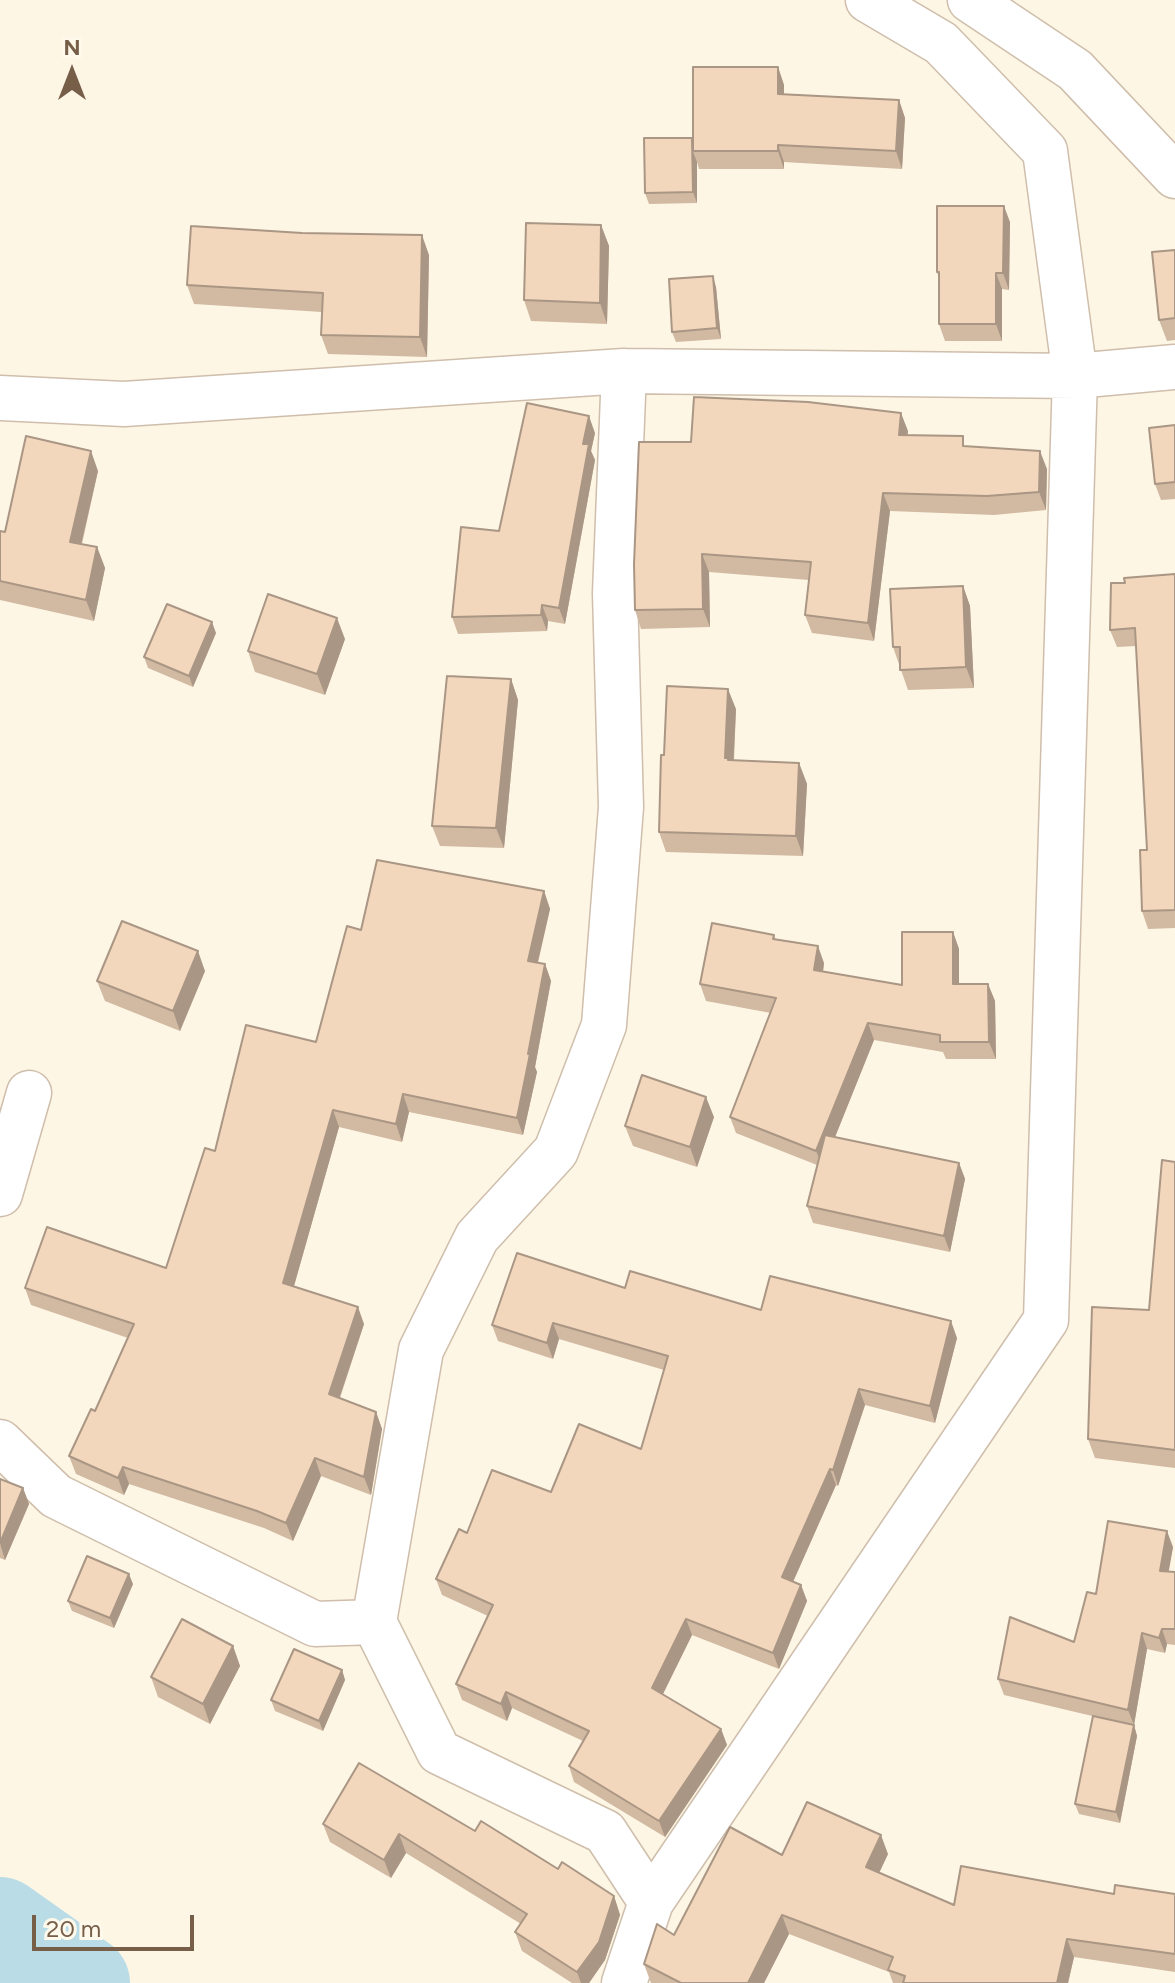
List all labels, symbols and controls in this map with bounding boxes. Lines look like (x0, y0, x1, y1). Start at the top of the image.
north arrow (32, 32, 112, 112)
text: N (63, 34, 81, 61)
scale bar (36, 1899, 198, 1949)
text: 20 m (46, 1914, 101, 1943)

